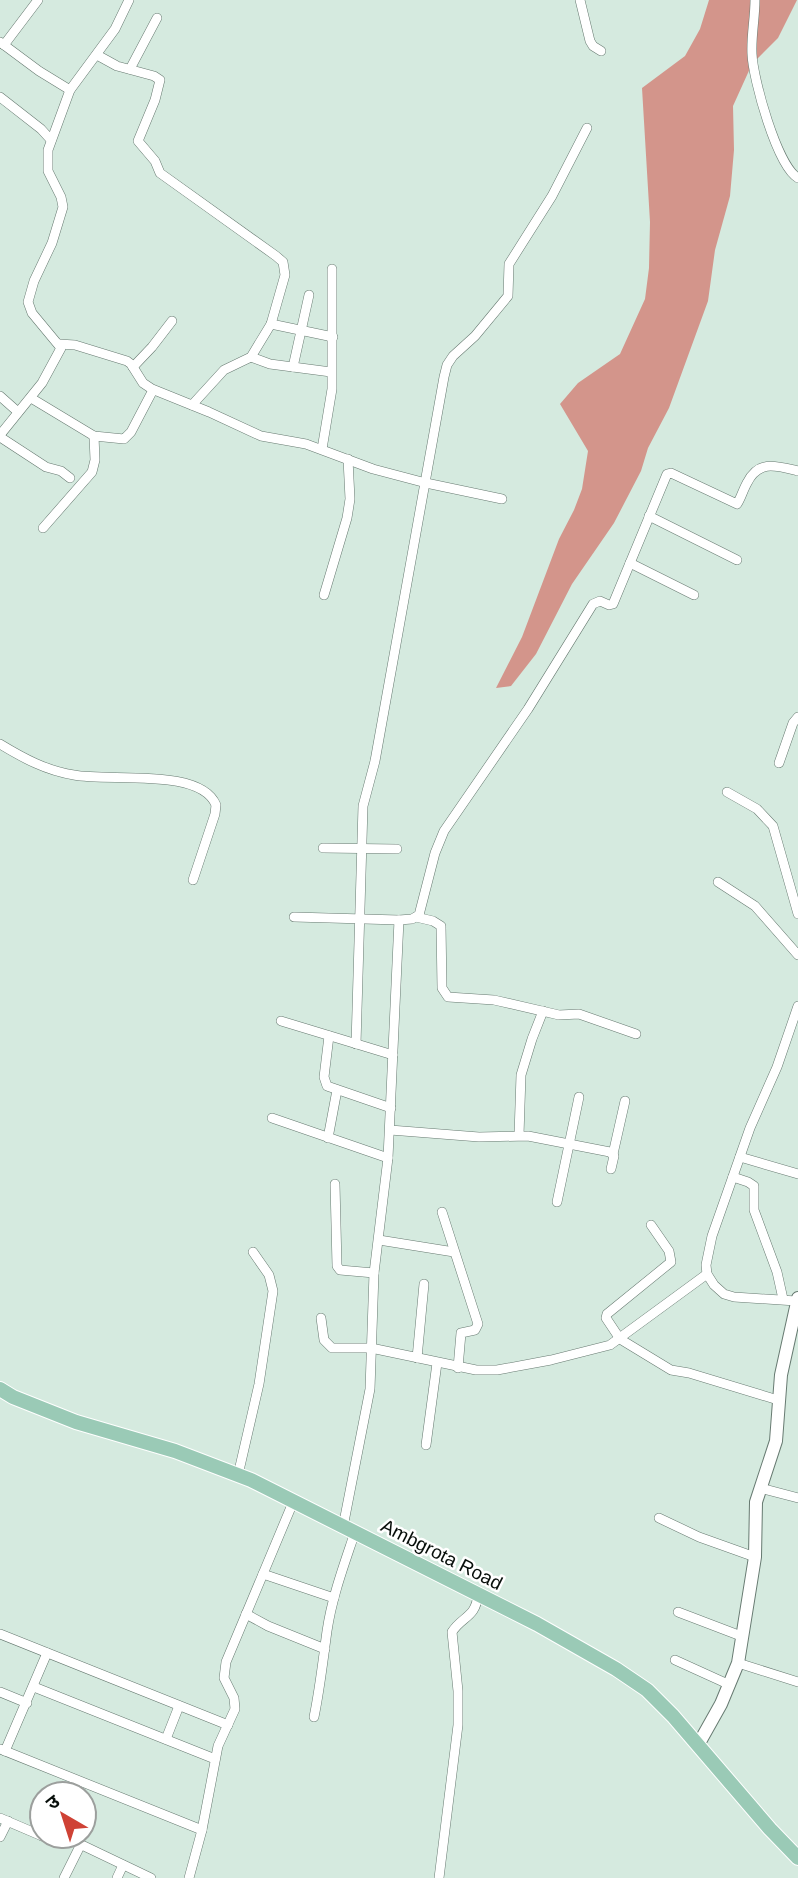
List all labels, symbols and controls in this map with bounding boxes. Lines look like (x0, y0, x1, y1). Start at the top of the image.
street label: Ambgrota Road (378, 1515, 506, 1594)
north arrow (28, 1780, 98, 1850)
text: उ (42, 1790, 64, 1814)

